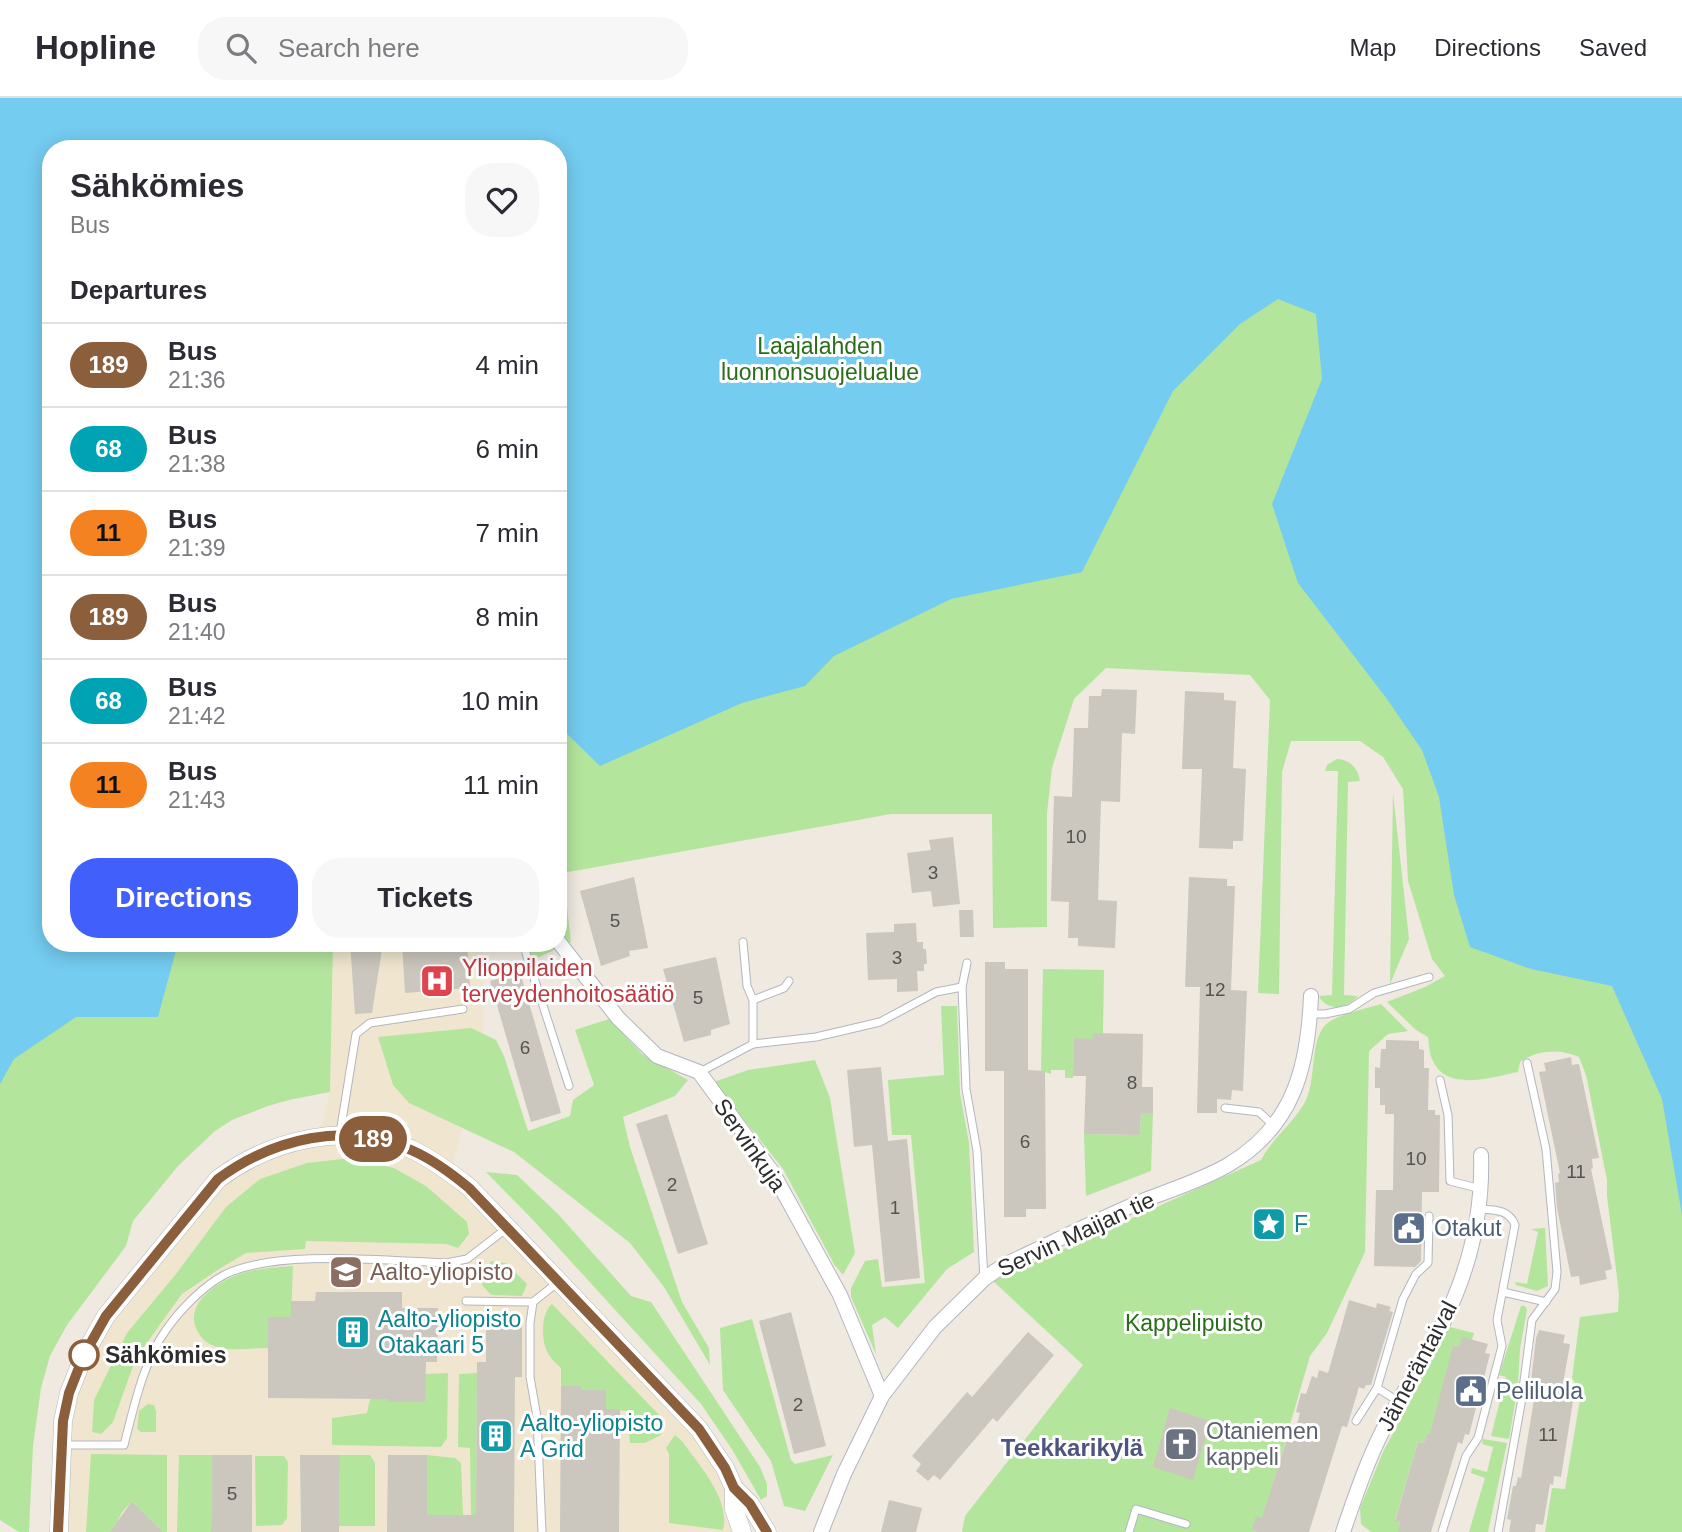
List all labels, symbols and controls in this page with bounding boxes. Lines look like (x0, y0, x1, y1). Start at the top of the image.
search box (198, 17, 688, 80)
text: Hopline (35, 29, 156, 66)
icon: search (222, 29, 260, 67)
text: Search here (278, 33, 420, 63)
text: Map (1350, 34, 1396, 61)
text: Directions (1434, 34, 1541, 61)
text: Saved (1579, 34, 1647, 61)
button: heart (465, 163, 539, 237)
text: Sähkömies (70, 167, 244, 204)
text: Bus (70, 212, 110, 238)
text: Departures (70, 275, 207, 305)
park label: Laajalahden luonnonsuojelualue (721, 333, 919, 385)
text: Bus (168, 336, 217, 366)
text: 4 min (475, 350, 539, 380)
text: 189 (88, 351, 129, 378)
text: 21:36 (168, 367, 226, 393)
text: Bus (168, 420, 217, 450)
text: 6 min (475, 434, 539, 464)
text: 68 (95, 435, 122, 462)
text: 21:38 (168, 451, 226, 477)
text: Bus (168, 504, 217, 534)
text: 7 min (475, 518, 539, 548)
text: 11 (96, 519, 121, 546)
text: 21:39 (168, 535, 226, 561)
text: Bus (168, 588, 217, 618)
text: 8 min (475, 602, 539, 632)
text: 189 (88, 603, 129, 630)
text: 21:40 (168, 619, 226, 645)
text: Bus (168, 672, 217, 702)
text: 10 min (461, 686, 539, 716)
text: 68 (95, 687, 122, 714)
text: 21:42 (168, 703, 226, 729)
text: Bus (168, 756, 217, 786)
text: 11 min (463, 770, 539, 800)
text: 11 (96, 771, 121, 798)
text: 21:43 (168, 787, 226, 813)
house number: 10 (1065, 826, 1087, 847)
button: Directions (70, 858, 298, 938)
button: Tickets (312, 858, 539, 938)
house number: 3 (928, 862, 938, 883)
house number: 5 (610, 910, 620, 931)
house number: 3 (892, 947, 902, 968)
place label: Ylioppilaiden terveydenhoitosäätiö (462, 955, 674, 1007)
hospital icon: Ylioppilaiden terveydenhoitosäätiö (418, 962, 456, 1000)
house number: 12 (1204, 979, 1226, 1000)
house number: 5 (693, 987, 703, 1008)
house number: 6 (520, 1037, 530, 1058)
house number: 8 (1127, 1072, 1137, 1093)
street label: Servinkuja (709, 1094, 792, 1197)
line badge: 189 (333, 1116, 413, 1162)
text: 189 (353, 1125, 393, 1152)
house number: 6 (1020, 1131, 1030, 1152)
house number: 10 (1405, 1148, 1427, 1169)
house number: 11 (1566, 1161, 1586, 1182)
house number: 2 (667, 1174, 677, 1195)
street label: Servin Maijan tie (993, 1186, 1159, 1282)
house number: 1 (890, 1197, 900, 1218)
place icon: F (1250, 1205, 1288, 1243)
public building icon: Otakut (1390, 1209, 1428, 1247)
place label: F (1294, 1211, 1308, 1237)
place label: Otakut (1434, 1215, 1502, 1241)
school or university icon: Aalto-yliopisto (327, 1253, 365, 1291)
place label: Aalto-yliopisto (370, 1259, 513, 1285)
street label: Jämeräntaival (1372, 1297, 1462, 1435)
place label: Aalto-yliopisto Otakaari 5 (378, 1306, 521, 1358)
park label: Kappelipuisto (1125, 1310, 1263, 1336)
building icon: Aalto-yliopisto Otakaari 5 (334, 1313, 372, 1351)
marker: Sähkömies (69, 1340, 99, 1370)
place label: Sähkömies (105, 1342, 226, 1368)
public building icon: Peliluola (1452, 1372, 1490, 1410)
place label: Peliluola (1496, 1378, 1583, 1404)
house number: 2 (793, 1394, 803, 1415)
place label: Aalto-yliopisto A Grid (520, 1410, 663, 1462)
building icon: Aalto-yliopisto A Grid (477, 1417, 515, 1455)
place label: Otaniemen kappeli (1206, 1418, 1319, 1470)
house number: 11 (1538, 1424, 1558, 1445)
church icon: Otaniemen kappeli (1162, 1425, 1200, 1463)
district label: Teekkarikylä (1001, 1434, 1144, 1461)
house number: 5 (227, 1483, 237, 1504)

